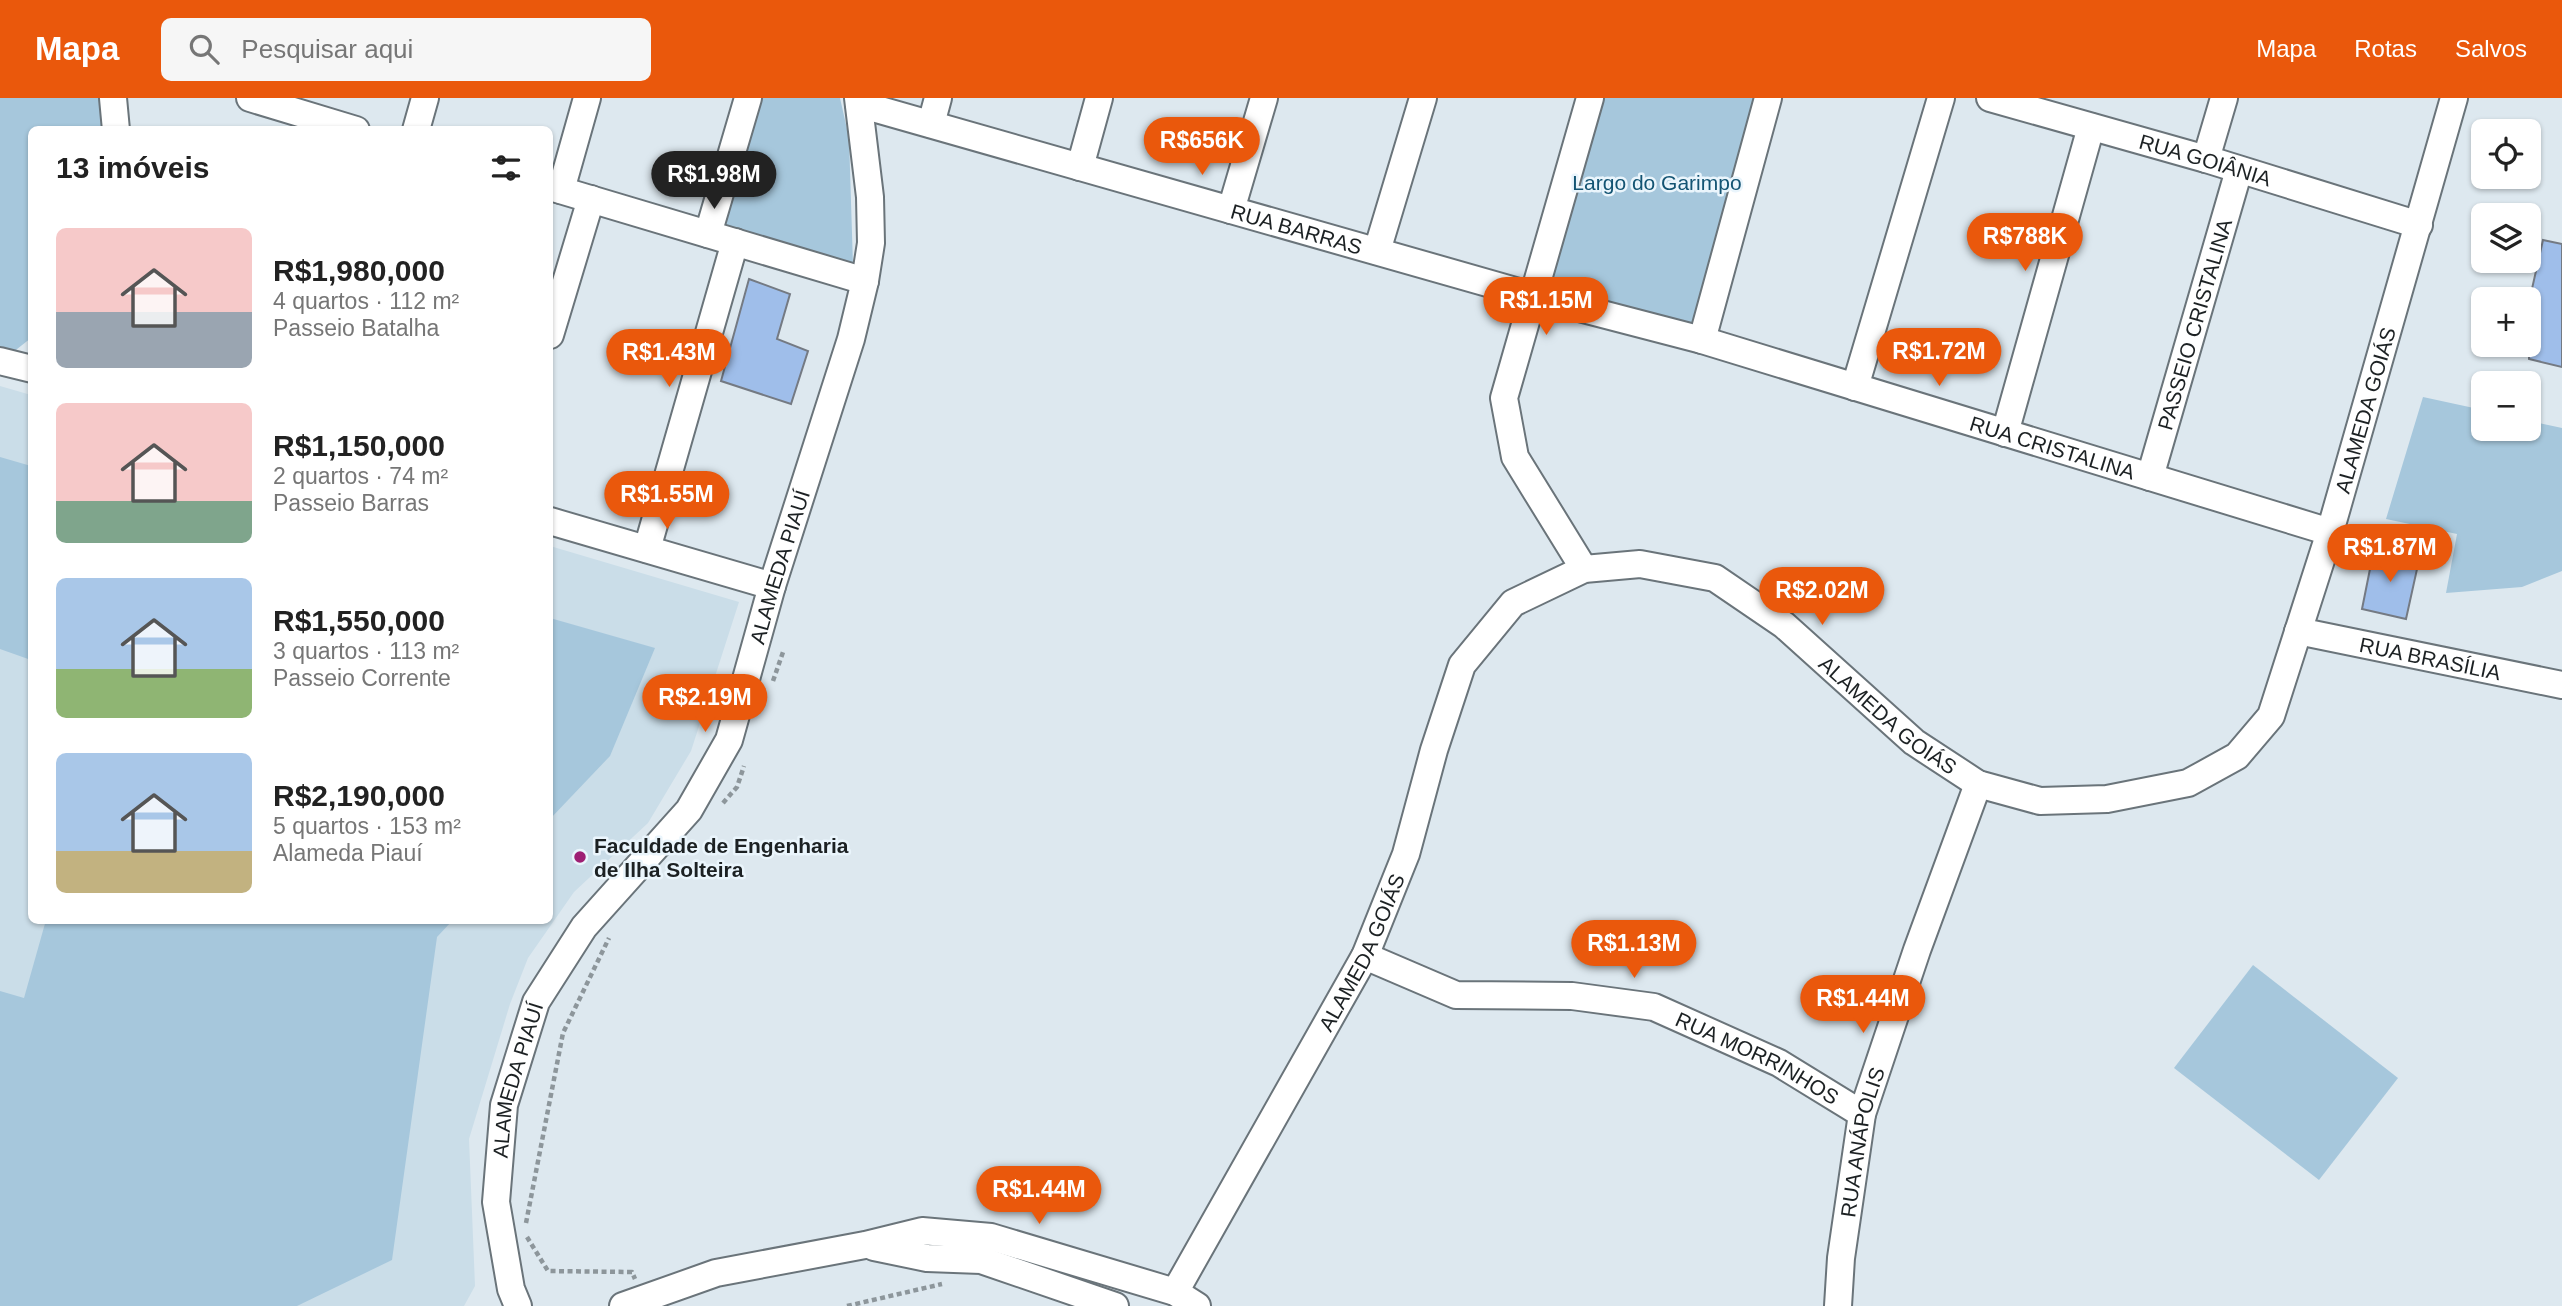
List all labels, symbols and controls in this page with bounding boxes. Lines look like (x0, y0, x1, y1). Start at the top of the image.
search box (161, 18, 651, 81)
text: Mapa (35, 30, 119, 67)
icon: search (185, 30, 223, 68)
text: Pesquisar aqui (241, 34, 413, 64)
text: Mapa (2256, 35, 2316, 62)
text: Rotas (2354, 35, 2417, 62)
text: Salvos (2455, 35, 2527, 62)
pin: R$656K (1145, 118, 1259, 177)
map controls (2471, 119, 2541, 441)
button: locate (2471, 119, 2541, 189)
text: R$656K (1160, 127, 1244, 153)
street label: RUA GOIÂNIA (2137, 129, 2274, 190)
icon: filters (487, 149, 525, 187)
text: 13 imóveis (56, 151, 209, 184)
pin: R$1.98M (649, 152, 779, 211)
text: R$1.98M (667, 161, 761, 187)
park label: Largo do Garimpo (1572, 171, 1742, 194)
street label: RUA BARRAS (1228, 199, 1365, 258)
button: layers (2471, 203, 2541, 273)
pin: R$788K (1968, 214, 2082, 273)
street label: PASSEIO CRISTALINA (2153, 216, 2236, 433)
text: R$788K (1983, 223, 2067, 249)
text: R$1,980,000 (273, 254, 445, 287)
icon: home (112, 256, 196, 340)
pin: R$1.15M (1481, 278, 1611, 337)
text: R$1.15M (1499, 287, 1593, 313)
button: + (2471, 287, 2541, 357)
text: 4 quartos · 112 m² (273, 288, 459, 314)
text: Passeio Batalha (273, 315, 439, 341)
street label: ALAMEDA GOIÁS (2330, 324, 2399, 496)
pin: R$1.72M (1874, 328, 2004, 388)
pin: R$1.43M (604, 330, 734, 389)
text: R$1.72M (1892, 338, 1986, 364)
text: R$1.43M (622, 339, 716, 365)
button: − (2471, 371, 2541, 441)
street label: RUA CRISTALINA (1967, 411, 2138, 483)
text: R$1,150,000 (273, 429, 445, 462)
icon: home (112, 431, 196, 515)
text: 2 quartos · 74 m² (273, 463, 448, 489)
pin: R$1.55M (602, 472, 732, 531)
text: R$1.55M (620, 481, 714, 507)
street label: ALAMEDA PIAUÍ (745, 487, 814, 647)
text: Passeio Barras (273, 490, 429, 516)
pin: R$1.87M (2325, 524, 2455, 584)
text: R$1.87M (2343, 534, 2437, 560)
pin: R$2.02M (1757, 568, 1887, 627)
text: R$2.02M (1775, 577, 1869, 603)
text: R$1,550,000 (273, 604, 445, 637)
icon: home (112, 606, 196, 690)
street label: RUA BRASÍLIA (2358, 632, 2503, 684)
text: 3 quartos · 113 m² (273, 638, 459, 664)
street label: ALAMEDA GOIÁS (1815, 651, 1961, 778)
text: Passeio Corrente (273, 665, 451, 691)
pin: R$2.19M (640, 674, 770, 734)
text: R$2.19M (658, 684, 752, 710)
text: R$2,190,000 (273, 779, 445, 812)
icon: home (112, 781, 196, 865)
text: 5 quartos · 153 m² (273, 813, 461, 839)
place label: Faculdade de Engenharia de Ilha Solteira (594, 834, 849, 881)
text: Alameda Piauí (273, 840, 423, 866)
marker: Faculdade de Engenharia de Ilha Solteira (572, 849, 588, 865)
street label: ALAMEDA GOIÁS (1314, 870, 1408, 1035)
pin: R$1.13M (1569, 920, 1699, 980)
text: R$1.13M (1587, 930, 1681, 956)
pin: R$1.44M (1798, 976, 1928, 1035)
text: R$1.44M (1816, 985, 1910, 1011)
street label: ALAMEDA PIAUÍ (488, 999, 547, 1159)
street label: RUA MORRINHOS (1672, 1007, 1843, 1108)
street label: RUA ANÁPOLIS (1836, 1064, 1888, 1219)
pin: R$1.44M (974, 1166, 1104, 1226)
text: R$1.44M (992, 1176, 1086, 1202)

